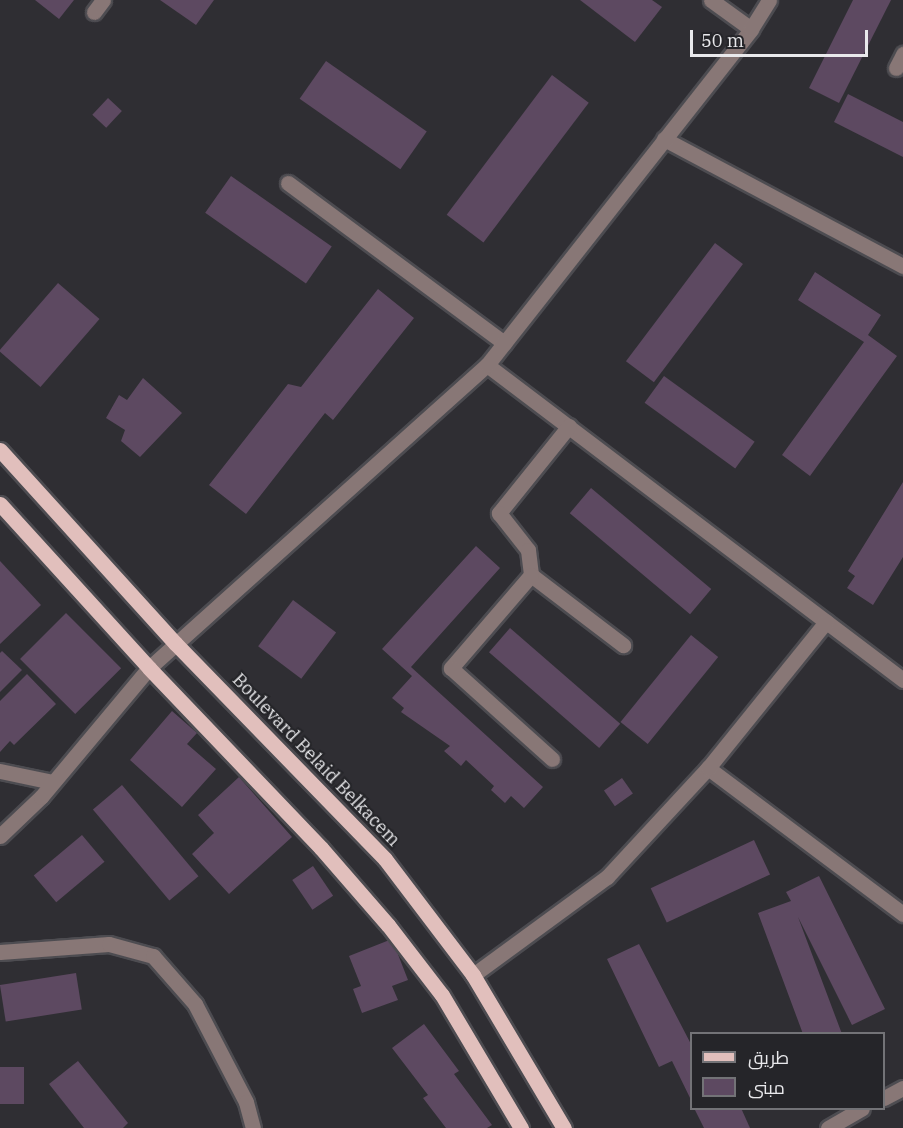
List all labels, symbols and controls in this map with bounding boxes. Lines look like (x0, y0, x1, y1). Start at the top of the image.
scale bar (693, 18, 872, 56)
text: 50 m (701, 29, 744, 52)
street label: Boulevard Belaid Belkacem (228, 669, 404, 851)
legend (690, 1032, 885, 1110)
text: طريق (748, 1046, 789, 1069)
text: مبنى (748, 1076, 785, 1099)

